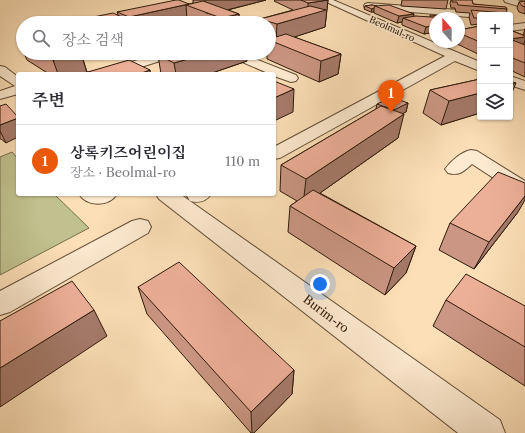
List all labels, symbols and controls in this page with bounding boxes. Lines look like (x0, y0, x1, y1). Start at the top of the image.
north arrow (429, 12, 465, 48)
map controls (477, 12, 513, 120)
button: + (477, 12, 513, 48)
street label: Beolmal-ro (368, 14, 417, 44)
search box (16, 16, 276, 60)
icon: search (30, 27, 52, 49)
text: 장소 검색 (62, 30, 124, 49)
button: − (477, 48, 513, 84)
pin: 1 (378, 80, 404, 113)
button: layers (477, 84, 513, 120)
text: 주변 (32, 90, 65, 110)
text: 상록키즈어린이집 (70, 143, 186, 162)
text: 1 (42, 153, 48, 169)
text: 110 m (225, 153, 260, 169)
text: 장소 · Beolmal-ro (70, 164, 176, 180)
your location (310, 274, 330, 294)
street label: Burim-ro (300, 292, 352, 336)

